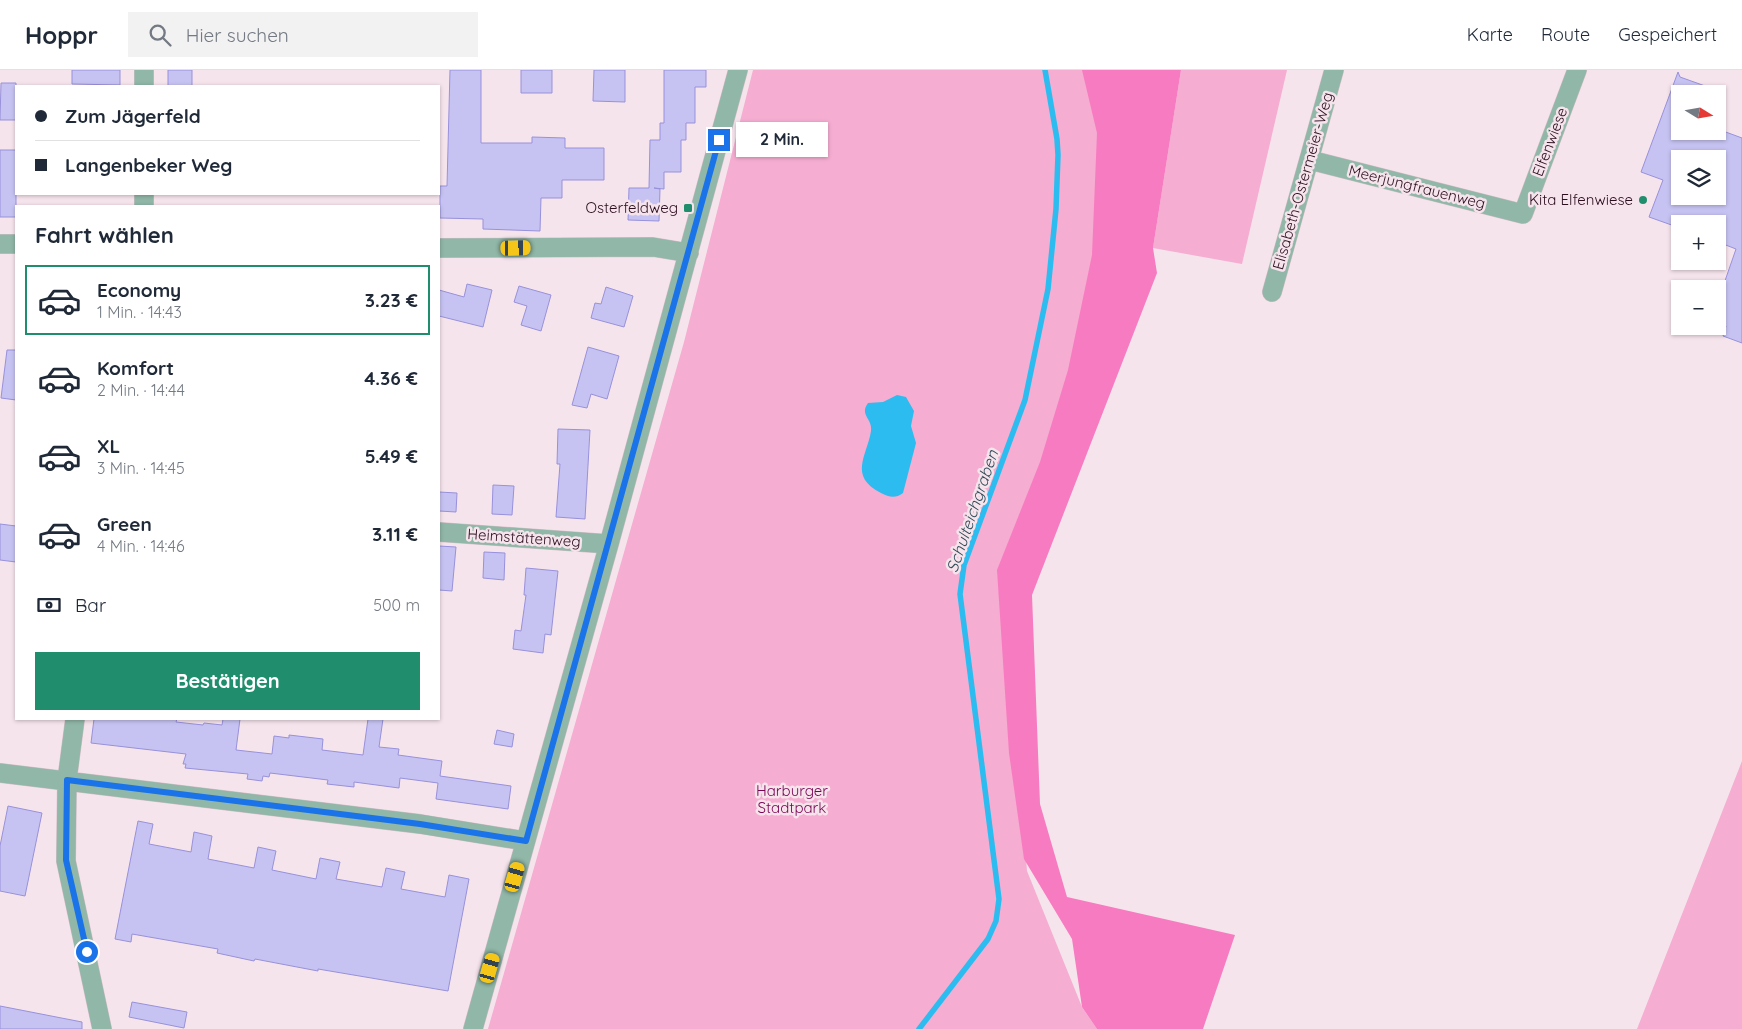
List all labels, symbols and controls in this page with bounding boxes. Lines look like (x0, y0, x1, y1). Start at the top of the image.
search box (128, 12, 478, 57)
text: Hoppr (25, 20, 98, 50)
icon: search (146, 21, 174, 49)
text: Hier suchen (186, 23, 289, 47)
text: Karte (1467, 23, 1513, 46)
text: Route (1541, 23, 1590, 46)
text: Gespeichert (1618, 23, 1717, 46)
north arrow (1671, 85, 1726, 140)
map controls (1671, 85, 1726, 335)
street label: Elisabeth-Ostermeier-Weg (1268, 90, 1337, 272)
text: Zum Jägerfeld (65, 104, 201, 128)
street label: Elfenwiese (1528, 105, 1571, 179)
callout: 2 Min. (736, 122, 829, 158)
route end (708, 129, 730, 151)
text: 2 Min. (760, 129, 804, 149)
button: layers (1671, 150, 1726, 205)
text: Langenbeker Weg (65, 153, 232, 177)
street label: Meerjungfrauenweg (1347, 160, 1487, 213)
place label: Kita Elfenwiese (1529, 190, 1633, 209)
marker: Kita Elfenwiese (1637, 194, 1649, 206)
place label: Osterfeldweg (585, 198, 678, 217)
marker: Osterfeldweg (682, 202, 694, 214)
button: + (1671, 215, 1726, 270)
text: Fahrt wählen (35, 221, 174, 249)
car (500, 240, 531, 256)
icon: car (37, 278, 82, 323)
text: Economy (97, 278, 181, 302)
button: − (1671, 280, 1726, 335)
text: 3.23 € (365, 288, 418, 312)
text: 1 Min. · 14:43 (97, 302, 182, 322)
icon: car (37, 356, 82, 401)
text: Komfort (97, 356, 174, 380)
text: 4.36 € (364, 366, 418, 390)
text: 2 Min. · 14:44 (97, 380, 185, 400)
icon: car (37, 434, 82, 479)
text: XL (97, 434, 120, 458)
text: 5.49 € (365, 444, 418, 468)
water label: Schulteichgraben (942, 447, 1003, 575)
text: 3 Min. · 14:45 (97, 458, 185, 478)
icon: car (37, 512, 82, 557)
text: Green (97, 512, 152, 536)
text: 3.11 € (372, 522, 418, 546)
street label: Heimstättenweg (467, 524, 581, 551)
text: 4 Min. · 14:46 (97, 536, 185, 556)
icon: cash (35, 591, 63, 619)
text: Bar (75, 593, 106, 617)
text: 500 m (373, 595, 420, 615)
button: Bestätigen (35, 652, 420, 710)
park label: Harburger Stadtpark (756, 781, 828, 817)
car (503, 861, 526, 893)
route start (76, 941, 98, 963)
car (478, 952, 501, 984)

